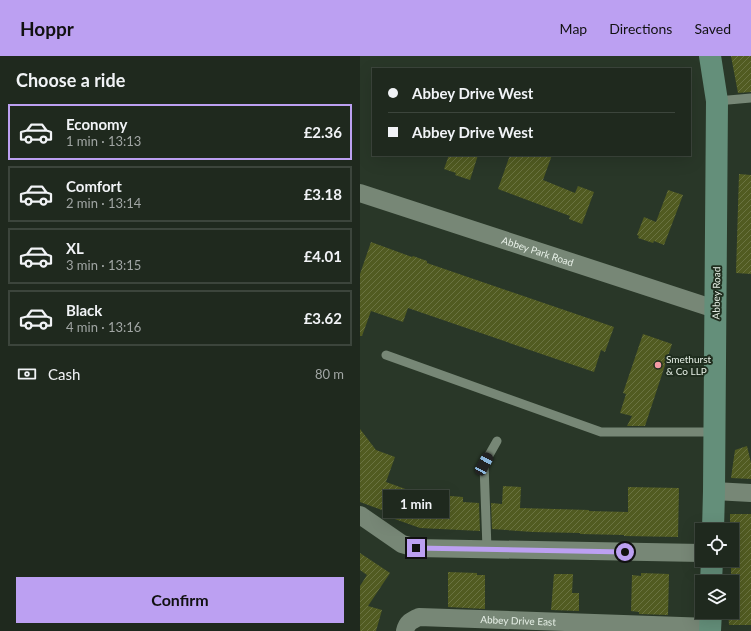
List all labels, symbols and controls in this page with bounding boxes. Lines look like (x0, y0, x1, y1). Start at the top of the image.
text: Hoppr (20, 17, 74, 40)
text: Map (560, 20, 587, 37)
text: Directions (609, 20, 672, 37)
text: Saved (694, 20, 731, 37)
text: Choose a ride (16, 69, 125, 91)
text: Abbey Drive West (412, 84, 533, 102)
icon: car (18, 114, 54, 150)
text: Economy (66, 115, 127, 133)
text: £2.36 (304, 123, 342, 141)
text: Abbey Drive West (412, 123, 533, 141)
text: 1 min · 13:13 (66, 133, 141, 149)
icon: car (18, 176, 54, 212)
text: Comfort (66, 177, 122, 195)
text: £3.18 (304, 185, 342, 203)
text: 2 min · 13:14 (66, 195, 141, 211)
street label: Abbey Park Road (500, 234, 575, 268)
icon: car (18, 238, 54, 274)
text: XL (66, 239, 84, 257)
text: £4.01 (304, 247, 342, 265)
text: 3 min · 13:15 (66, 257, 141, 273)
street label: Abbey Road (710, 267, 722, 319)
icon: car (18, 300, 54, 336)
text: Black (66, 301, 102, 319)
text: £3.62 (304, 309, 342, 327)
text: 4 min · 13:16 (66, 319, 141, 335)
place label: Smethurst & Co LLP (666, 353, 711, 377)
marker: Smethurst & Co LLP (653, 360, 663, 370)
icon: cash (16, 363, 38, 385)
text: Cash (48, 365, 80, 383)
text: 80 m (315, 366, 344, 382)
car (473, 451, 495, 477)
callout: 1 min (383, 490, 449, 518)
text: 1 min (400, 496, 432, 512)
map controls (695, 523, 739, 619)
button: locate (695, 523, 739, 567)
route end (407, 539, 425, 557)
route start (616, 543, 634, 561)
button: layers (695, 575, 739, 619)
button: Confirm (16, 577, 344, 623)
street label: Abbey Drive East (480, 613, 557, 628)

